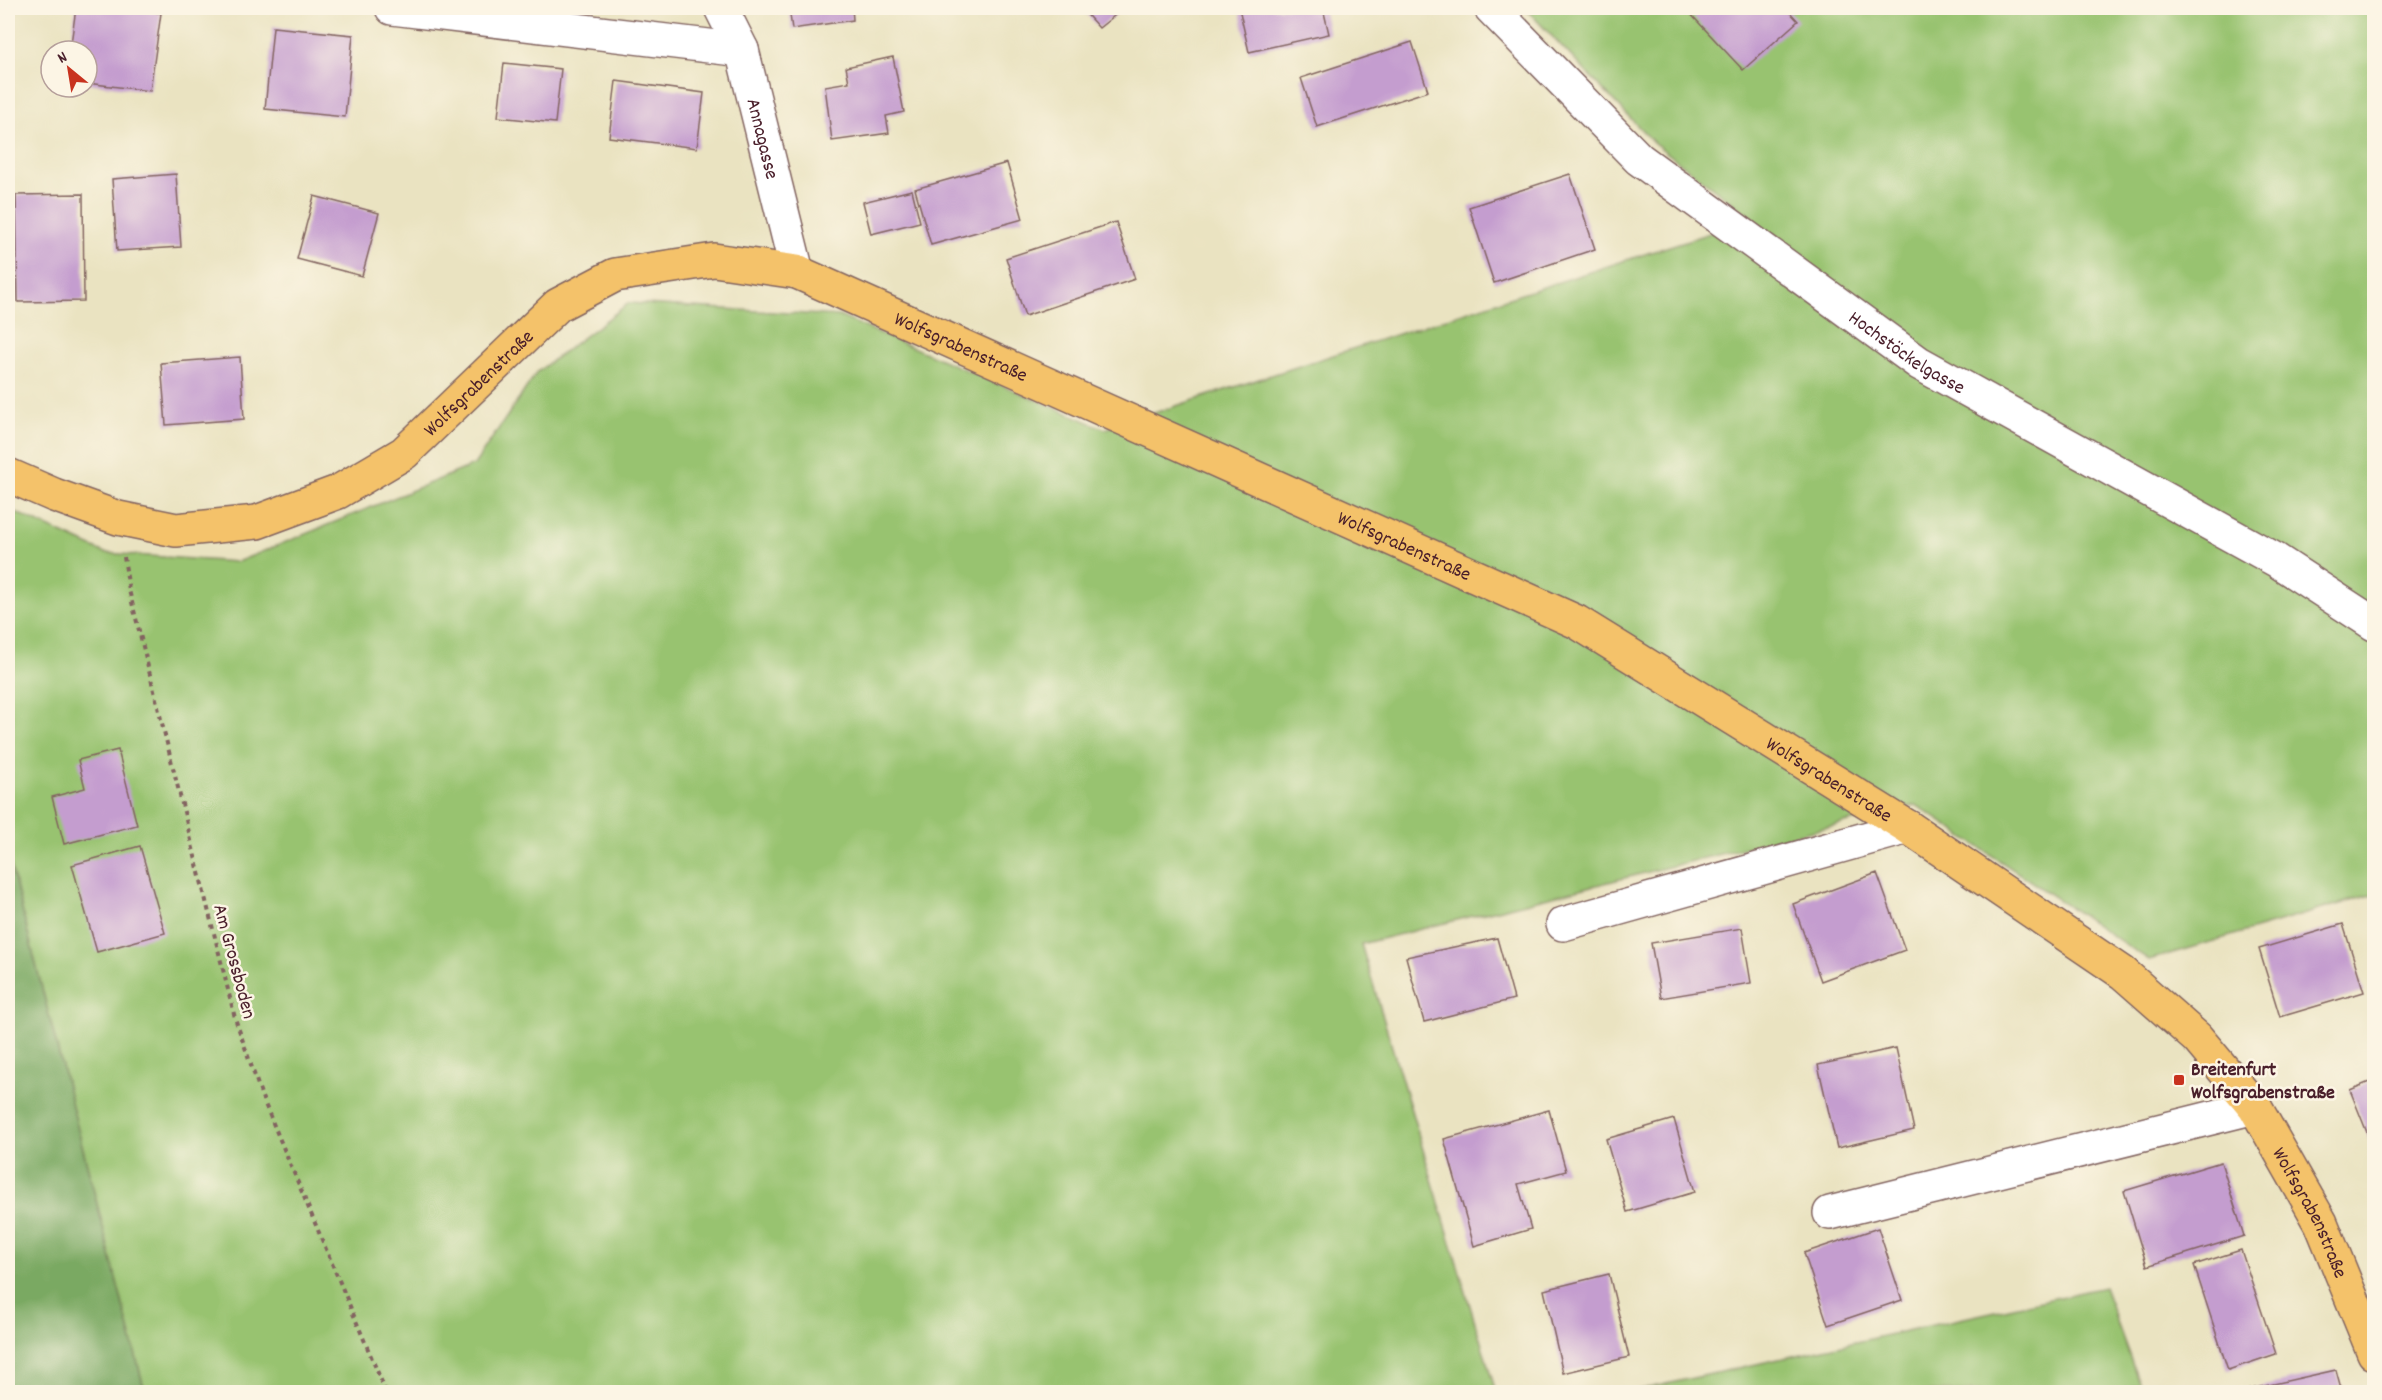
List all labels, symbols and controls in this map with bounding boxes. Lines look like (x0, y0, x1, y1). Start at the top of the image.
north arrow (39, 39, 99, 99)
text: N (54, 46, 72, 70)
street label: Annagasse (737, 96, 785, 183)
street label: Hochstöckelgasse (1842, 305, 1970, 403)
street label: Wolfsgrabenstraße (889, 306, 1032, 391)
street label: Wolfsgrabenstraße (418, 324, 541, 444)
street label: Wolfsgrabenstraße (1332, 505, 1475, 590)
street label: Wolfsgrabenstraße (1760, 731, 1897, 831)
street label: Am Grossboden (204, 901, 262, 1022)
place label: Breitenfurt Wolfsgrabenstraße (2191, 1057, 2335, 1108)
marker: Breitenfurt Wolfsgrabenstraße (2172, 1073, 2186, 1087)
street label: Wolfsgrabenstraße (2264, 1143, 2353, 1283)

